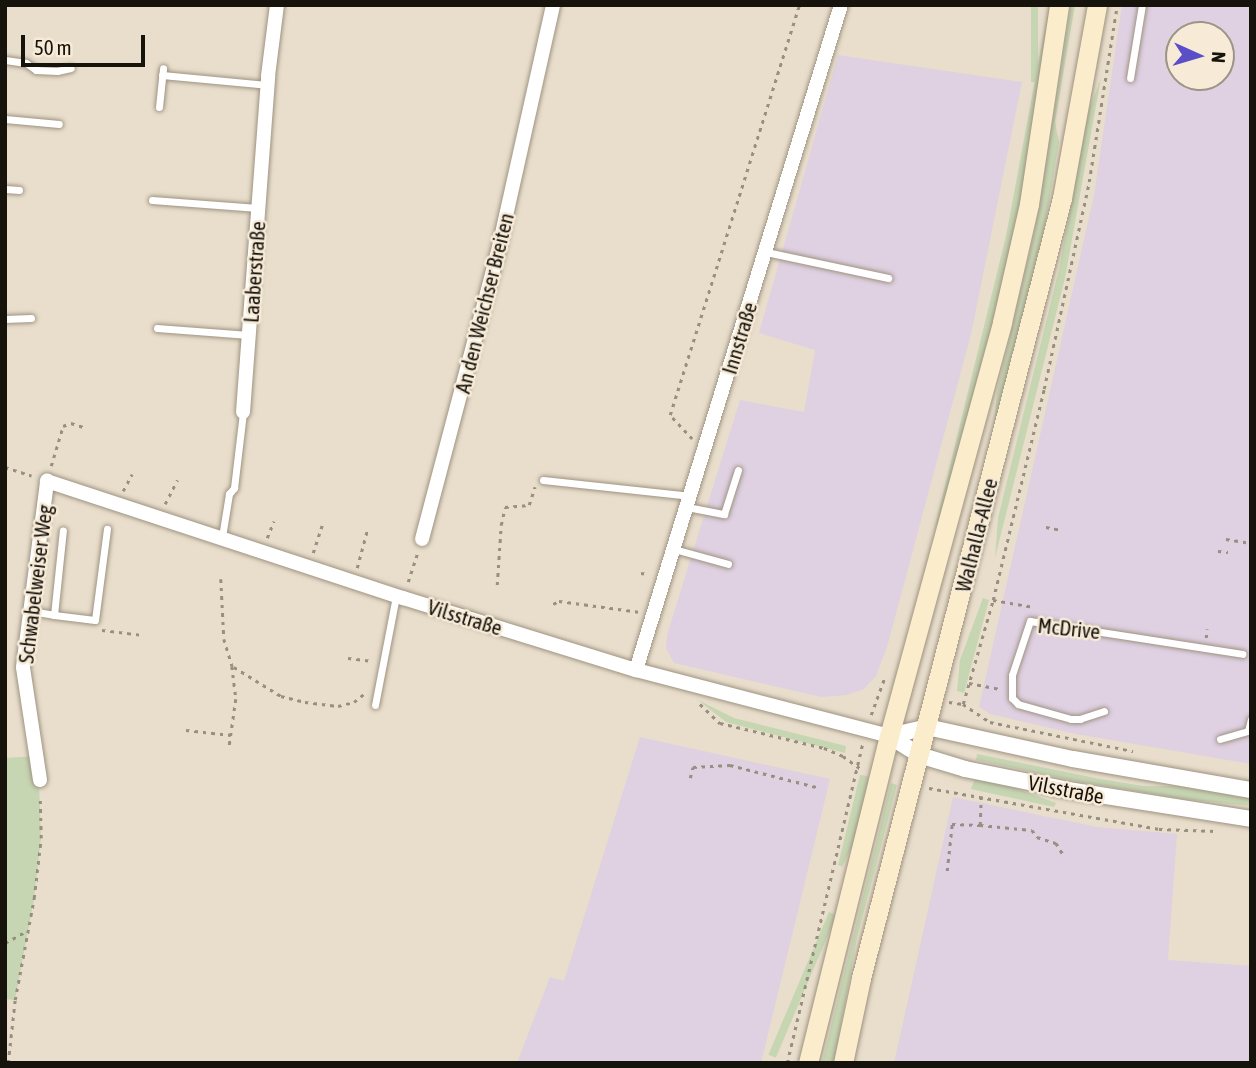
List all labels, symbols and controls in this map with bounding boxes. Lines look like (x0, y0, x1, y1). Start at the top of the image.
scale bar (24, 21, 149, 65)
north arrow (1165, 21, 1235, 91)
text: 50 m (34, 35, 72, 59)
text: N (1208, 51, 1230, 64)
street label: An den Weichser Breiten (449, 210, 519, 396)
street label: Laaberstraße (238, 220, 270, 324)
street label: Innstraße (716, 299, 762, 377)
street label: Walhalla-Allee (950, 476, 1002, 594)
street label: Schwabelweiser Weg (13, 503, 57, 665)
street label: Vilsstraße (425, 594, 505, 640)
street label: McDrive (1037, 612, 1101, 644)
street label: Vilsstraße (1026, 769, 1106, 809)

